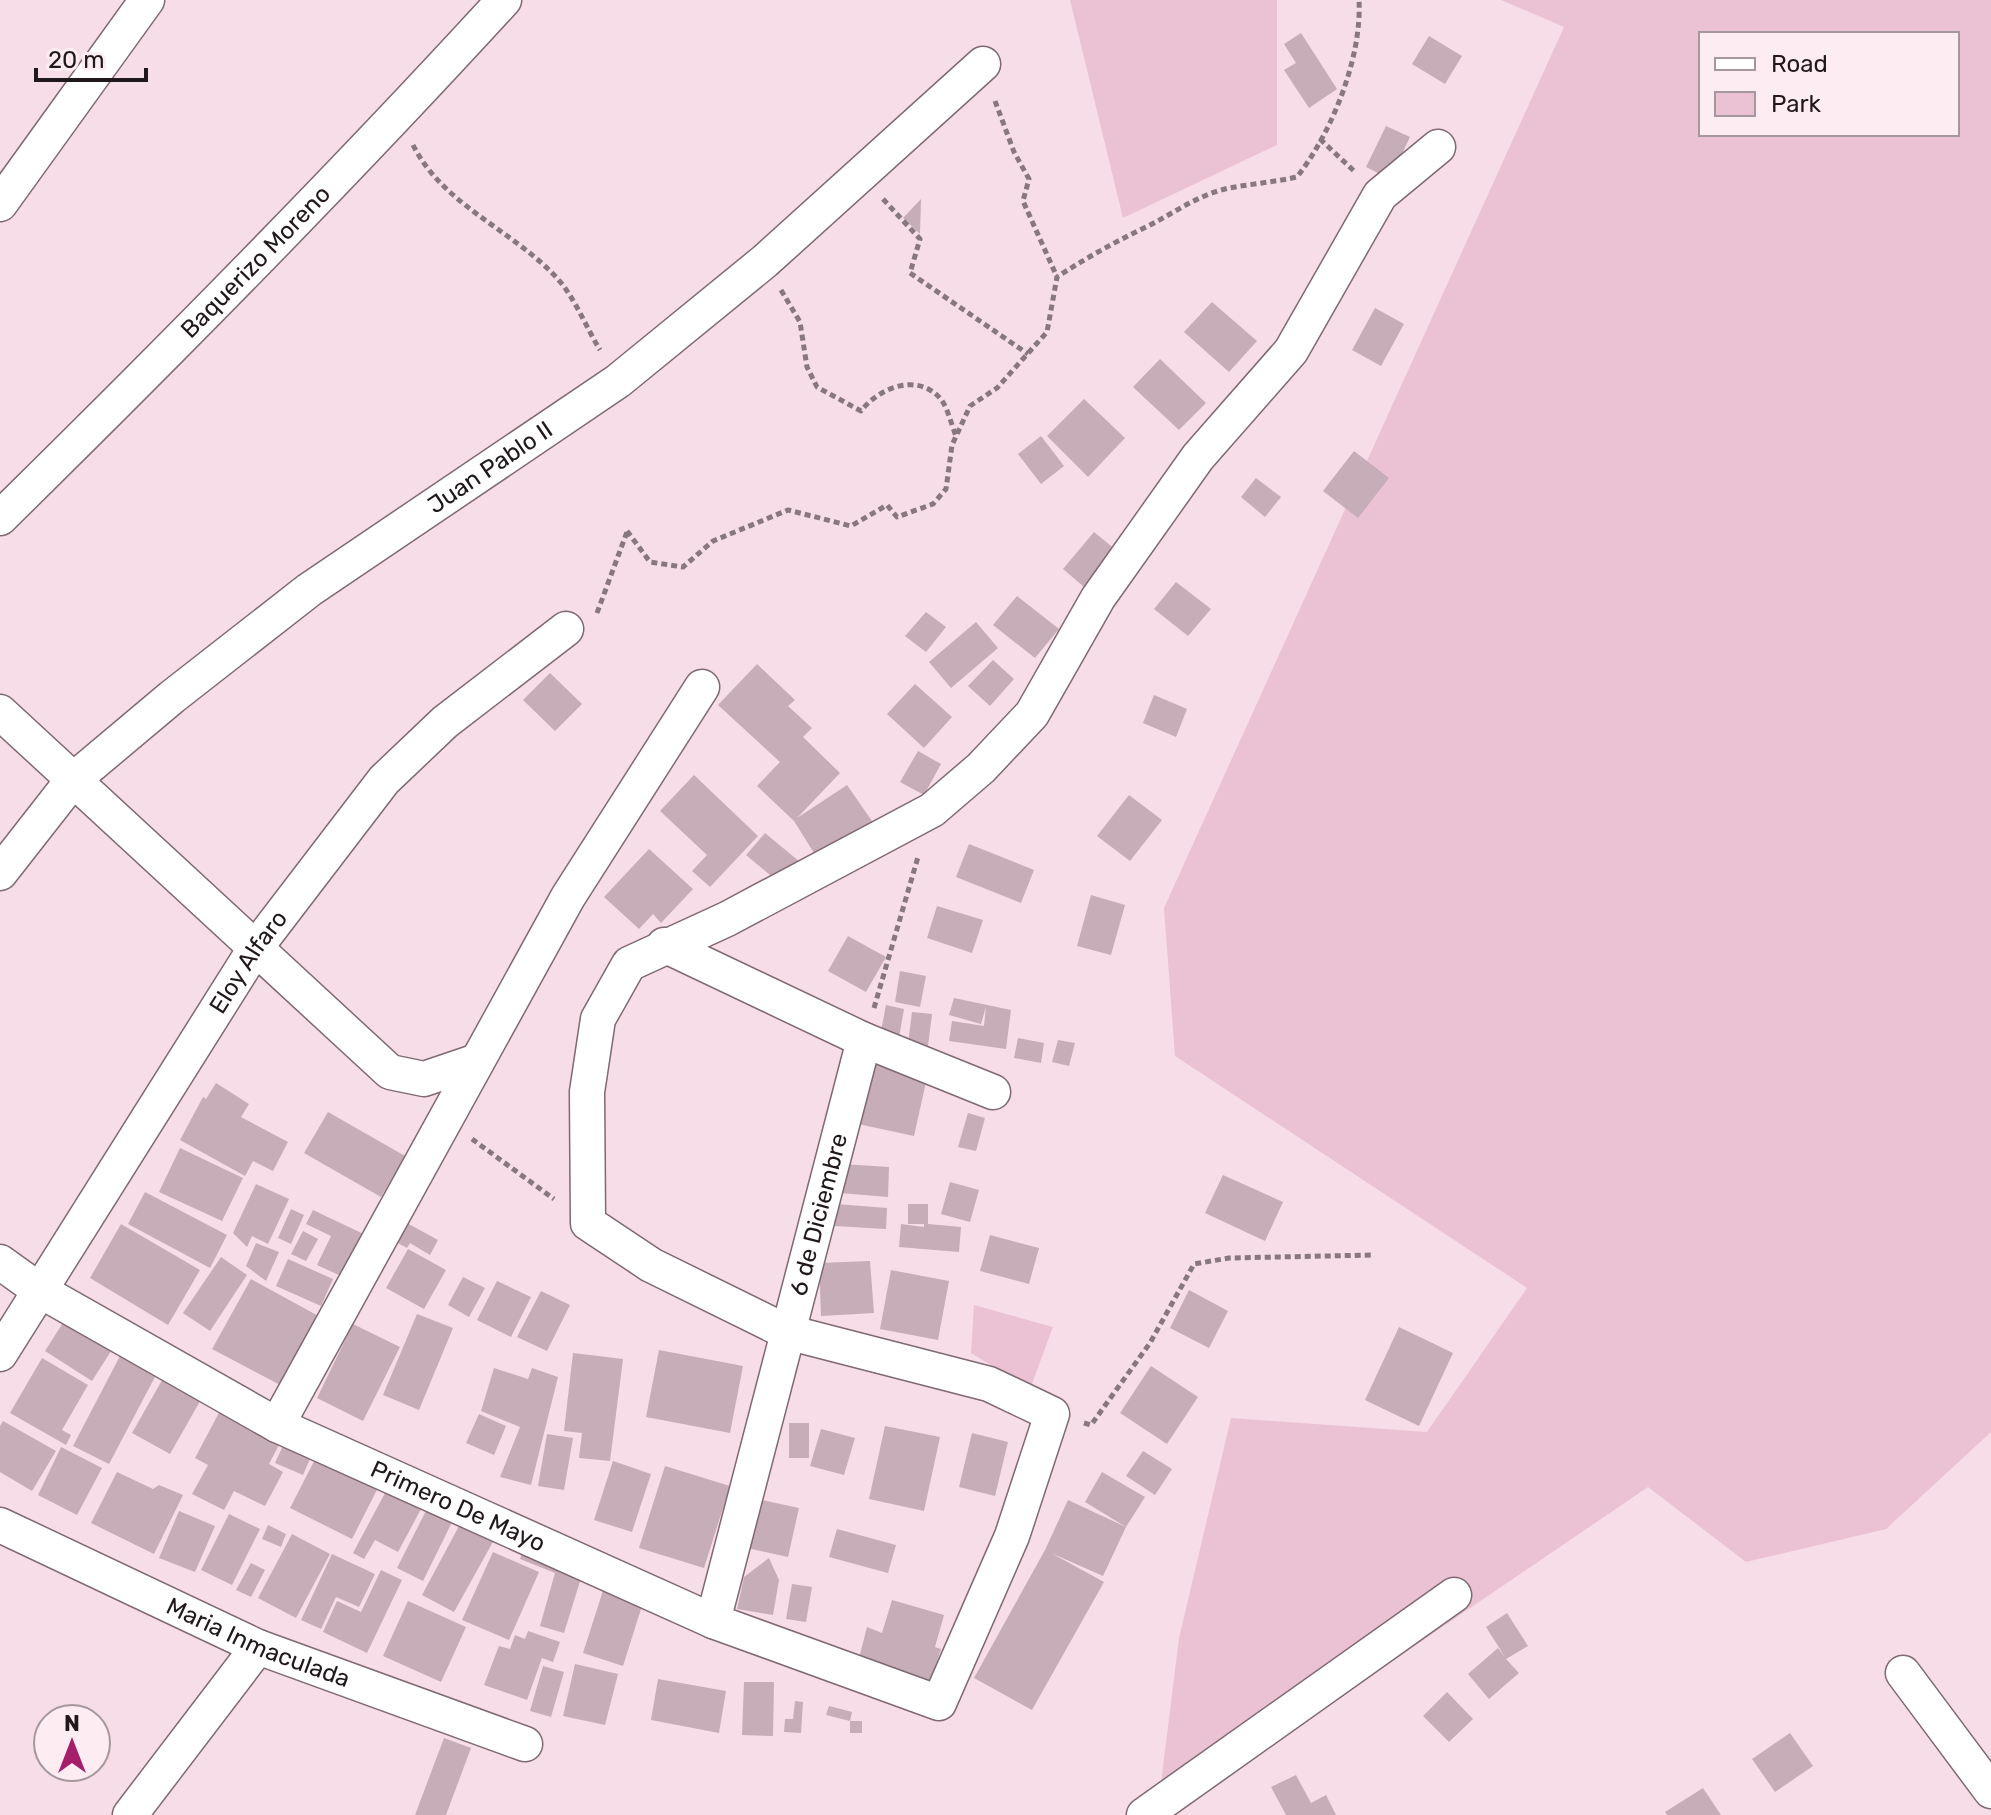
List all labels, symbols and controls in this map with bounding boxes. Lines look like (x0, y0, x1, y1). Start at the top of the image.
scale bar (36, 32, 146, 82)
legend (1699, 32, 1959, 136)
text: 20 m (48, 46, 105, 74)
text: Road (1771, 50, 1828, 78)
text: Park (1771, 90, 1822, 118)
street label: Baquerizo Moreno (175, 180, 336, 344)
street label: Juan Pablo II (422, 415, 558, 520)
street label: Eloy Alfaro (204, 905, 293, 1019)
street label: 6 de Diciembre (784, 1130, 853, 1299)
street label: Primero De Mayo (366, 1455, 550, 1558)
street label: Maria Inmaculada (162, 1592, 354, 1693)
north arrow (32, 1703, 112, 1783)
text: N (64, 1710, 80, 1737)

